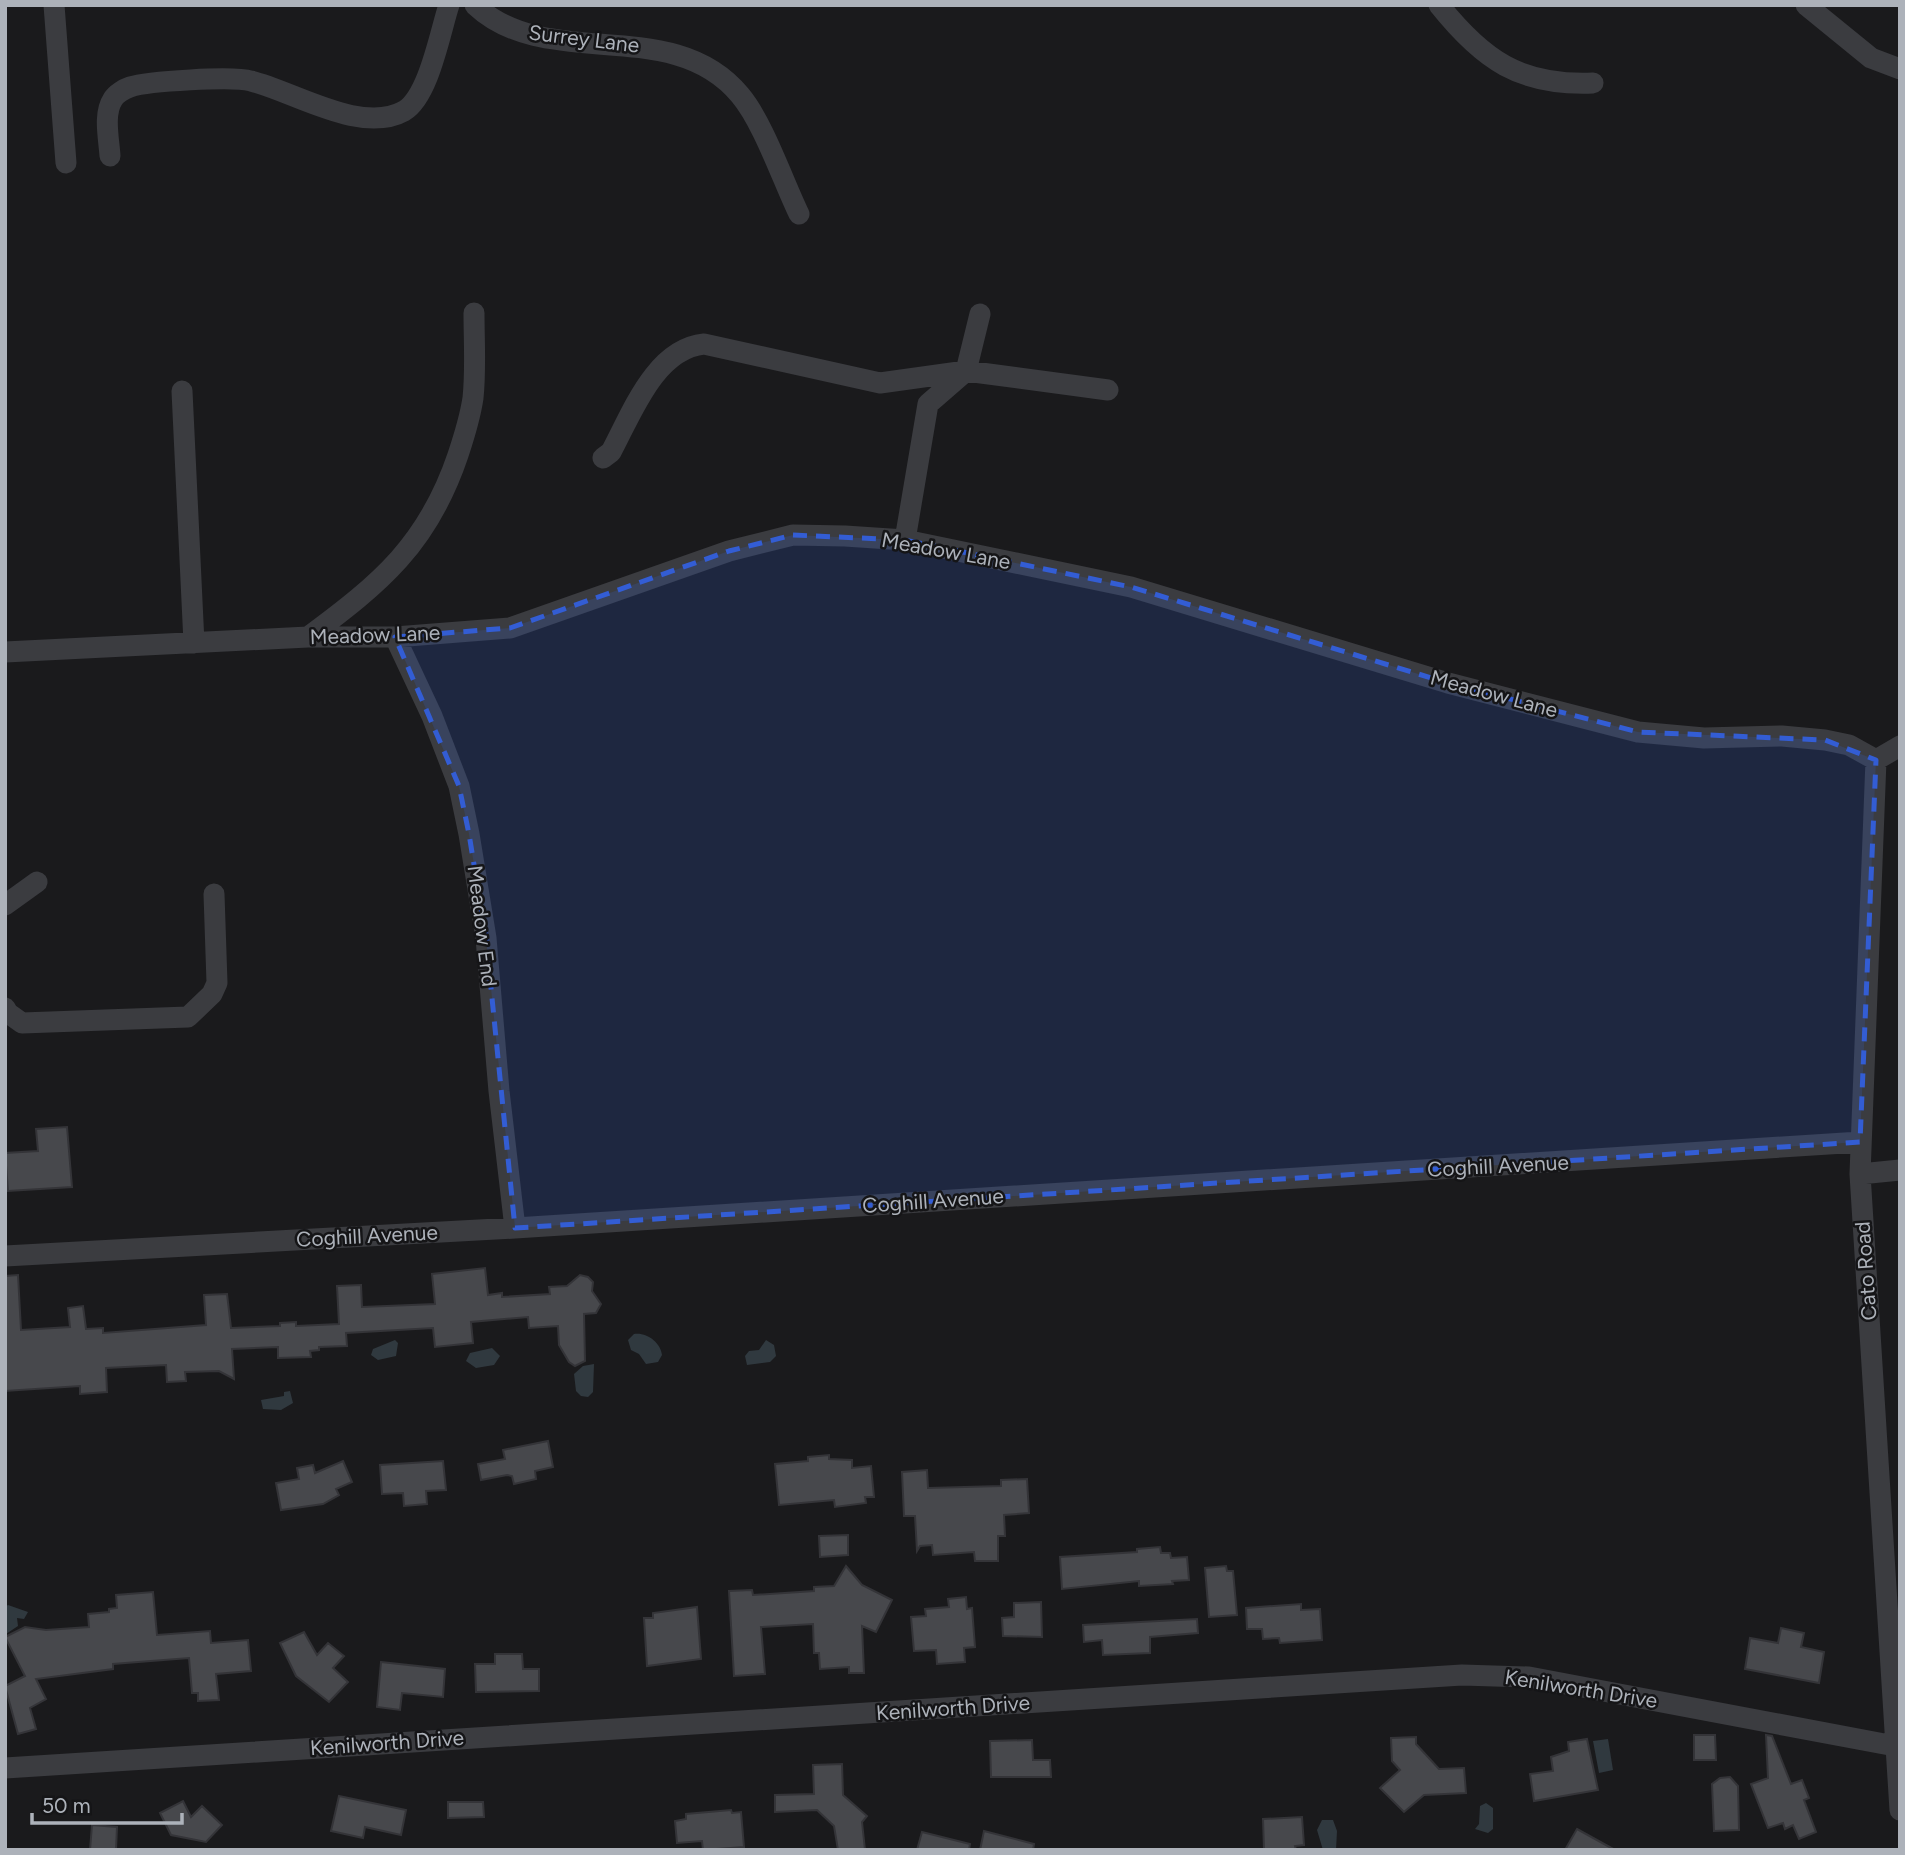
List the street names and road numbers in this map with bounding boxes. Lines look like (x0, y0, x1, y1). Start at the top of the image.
street label: Surrey Lane (527, 19, 641, 58)
street label: Meadow Lane (880, 527, 1013, 574)
street label: Meadow Lane (309, 620, 441, 649)
street label: Meadow Lane (1428, 665, 1560, 722)
street label: Meadow End (463, 864, 502, 988)
street label: Coghill Avenue (1427, 1149, 1569, 1182)
street label: Coghill Avenue (861, 1183, 1005, 1218)
street label: Coghill Avenue (296, 1219, 438, 1252)
street label: Cato Road (1850, 1221, 1881, 1322)
street label: Kenilworth Drive (1503, 1664, 1659, 1713)
street label: Kenilworth Drive (875, 1690, 1031, 1725)
street label: Kenilworth Drive (309, 1725, 465, 1760)

